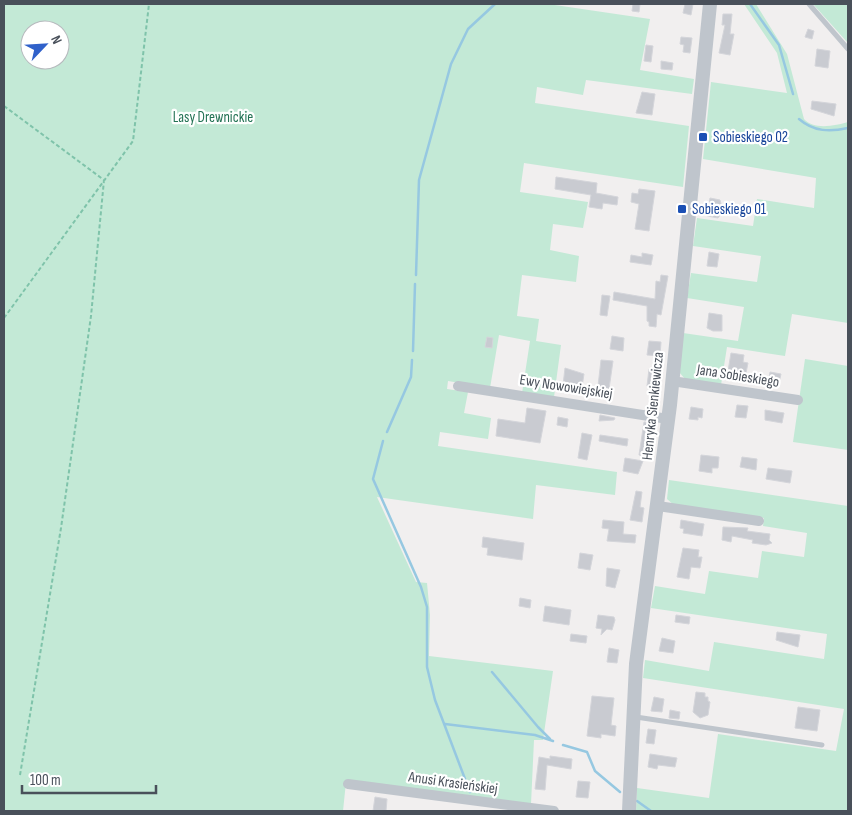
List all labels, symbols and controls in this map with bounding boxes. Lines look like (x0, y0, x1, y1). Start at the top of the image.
north arrow (20, 20, 70, 70)
text: N (47, 33, 66, 47)
park label: Lasy Drewnickie (173, 108, 253, 127)
place label: Sobieskiego 02 (713, 128, 788, 147)
marker: Sobieskiego 02 (697, 131, 709, 143)
place label: Sobieskiego 01 (692, 200, 767, 219)
marker: Sobieskiego 01 (676, 203, 688, 215)
street label: Henryka Sienkiewicza (638, 351, 668, 461)
street label: Jana Sobieskiego (694, 360, 781, 392)
street label: Ewy Nowowiejskiej (518, 370, 614, 404)
scale bar (22, 762, 156, 794)
street label: Anusi Krasieńskiej (406, 767, 499, 799)
text: 100 m (30, 771, 61, 790)

